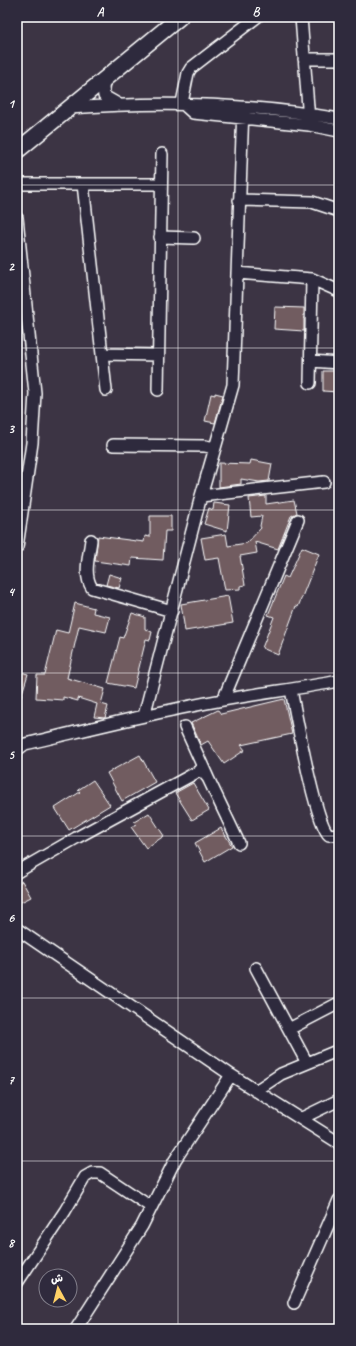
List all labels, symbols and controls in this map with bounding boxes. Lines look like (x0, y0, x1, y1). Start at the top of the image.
text: A (97, 4, 105, 20)
text: B (253, 4, 261, 20)
text: 1 (8, 96, 16, 112)
text: 2 (8, 259, 15, 275)
text: 3 (8, 421, 15, 437)
text: 4 (8, 584, 16, 600)
text: 5 (8, 747, 15, 763)
text: 6 (8, 910, 15, 926)
text: 7 (8, 1072, 15, 1088)
text: 8 (8, 1235, 16, 1251)
north arrow (38, 1268, 78, 1308)
text: ش (50, 1270, 64, 1286)

